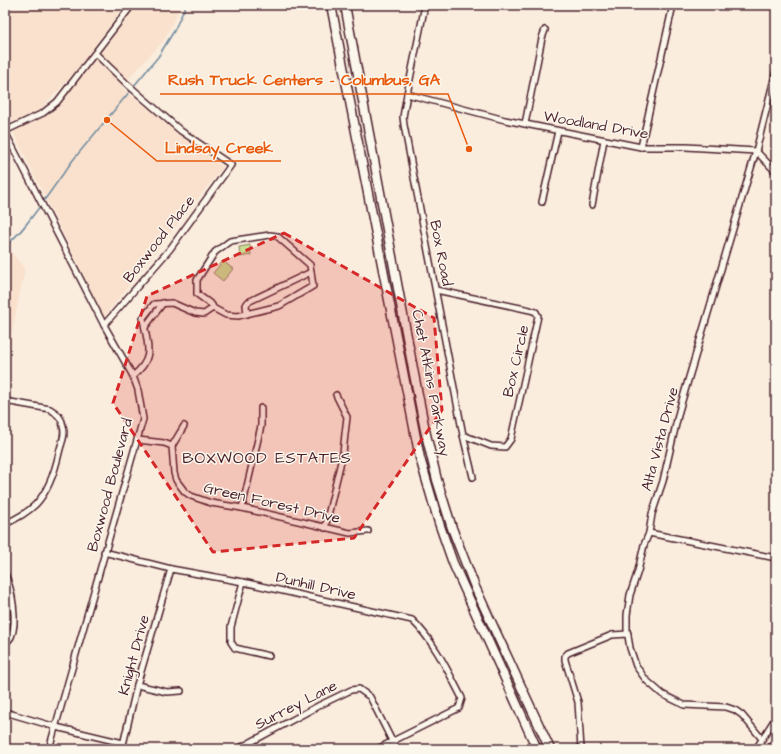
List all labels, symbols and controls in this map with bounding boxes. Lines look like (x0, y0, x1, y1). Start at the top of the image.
callout: Rush Truck Centers – Columbus, GA (160, 66, 448, 94)
text: Rush Truck Centers – Columbus, GA (168, 69, 441, 91)
street label: Woodland Drive (542, 105, 650, 145)
callout: Lindsay Creek (157, 133, 281, 161)
text: Lindsay Creek (165, 137, 273, 160)
street label: Boxwood Place (118, 191, 200, 287)
street label: Box Road (424, 218, 458, 288)
street label: Chet Atkins Parkway (405, 308, 456, 458)
street label: Box Circle (498, 323, 534, 399)
street label: Alta Vista Drive (636, 385, 684, 493)
street label: Boxwood Boulevard (82, 416, 138, 554)
district label: BOXWOOD ESTATES (182, 447, 352, 469)
street label: Green Forest Drive (202, 477, 342, 529)
street label: Dunhill Drive (274, 567, 358, 605)
street label: Knight Drive (113, 613, 156, 698)
street label: Surrey Lane (251, 675, 341, 736)

